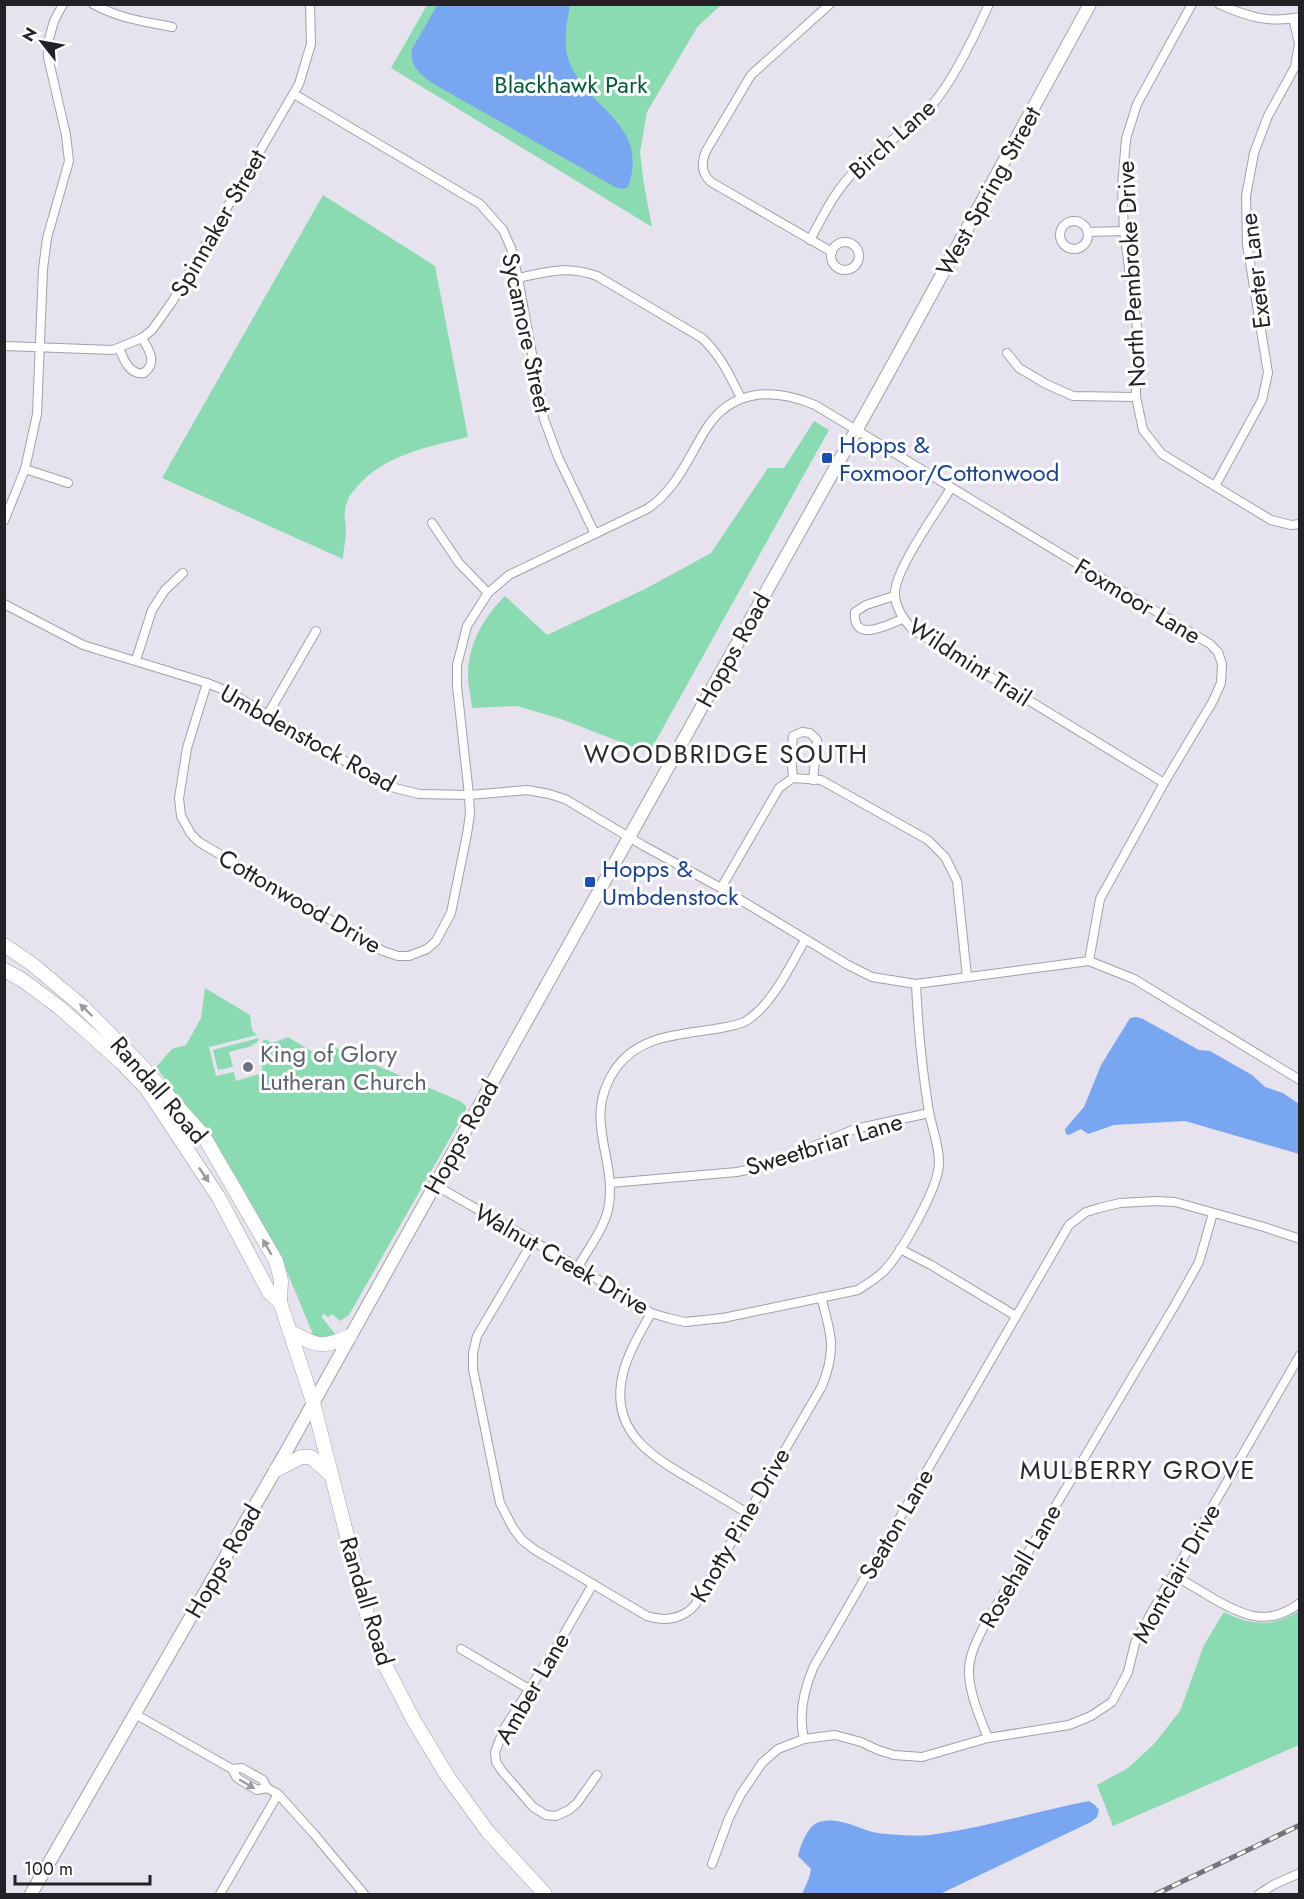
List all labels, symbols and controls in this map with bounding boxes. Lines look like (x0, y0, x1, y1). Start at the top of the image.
north arrow (12, 12, 72, 72)
text: N (16, 23, 43, 46)
park label: Blackhawk Park (494, 67, 648, 102)
street label: Birch Lane (841, 90, 943, 188)
street label: West Spring Street (927, 100, 1049, 282)
street label: Spinnaker Street (162, 143, 275, 303)
street label: North Pembroke Drive (1108, 160, 1154, 388)
street label: Exeter Lane (1231, 211, 1279, 331)
street label: Sycamore Street (493, 250, 561, 417)
place label: Hopps & Foxmoor/Cottonwood (839, 427, 1059, 490)
marker: Hopps & Foxmoor/Cottonwood (820, 451, 834, 465)
street label: Foxmoor Lane (1068, 549, 1208, 653)
street label: Hopps Road (687, 586, 779, 714)
street label: Wildmint Trail (902, 609, 1038, 715)
street label: Umbdenstock Road (214, 675, 402, 801)
district label: WOODBRIDGE SOUTH (583, 735, 869, 773)
street label: Cottonwood Drive (212, 840, 388, 962)
place label: Hopps & Umbdenstock (602, 851, 739, 914)
marker: Hopps & Umbdenstock (583, 875, 597, 889)
one-way arrow (79, 1004, 94, 1017)
street label: Randall Road (102, 1028, 216, 1152)
place label: King of Glory Lutheran Church (260, 1036, 427, 1099)
marker: King of Glory Lutheran Church (241, 1060, 255, 1074)
street label: Hopps Road (415, 1073, 507, 1201)
street label: Sweetbriar Lane (741, 1104, 907, 1184)
one-way arrow (198, 1167, 209, 1183)
street label: Walnut Creek Drive (468, 1195, 656, 1323)
one-way arrow (262, 1238, 272, 1255)
street label: Knotty Pine Drive (681, 1441, 799, 1609)
district label: MULBERRY GROVE (1020, 1451, 1256, 1489)
street label: Seaton Lane (850, 1462, 942, 1586)
street label: Rosehall Lane (970, 1497, 1070, 1635)
street label: Montclair Drive (1123, 1497, 1229, 1649)
street label: Hopps Road (176, 1498, 270, 1624)
street label: Randall Road (331, 1532, 403, 1670)
street label: Amber Lane (486, 1626, 578, 1750)
one-way arrow (239, 1779, 256, 1789)
scale bar (15, 1848, 150, 1886)
text: 100 m (24, 1856, 73, 1882)

